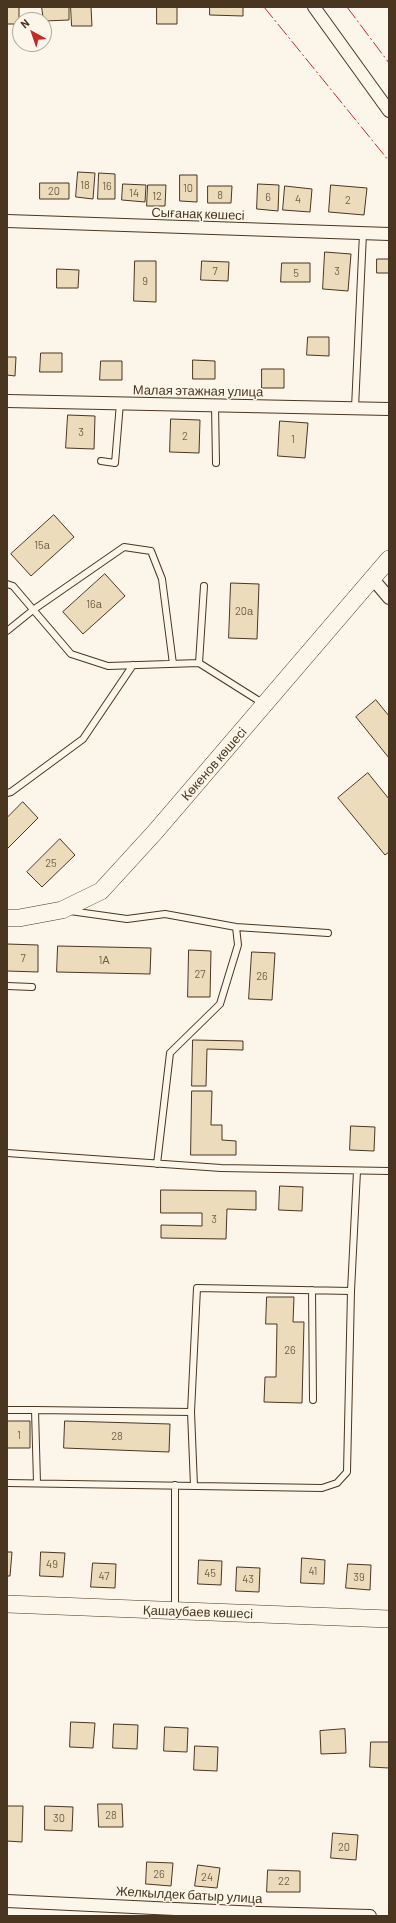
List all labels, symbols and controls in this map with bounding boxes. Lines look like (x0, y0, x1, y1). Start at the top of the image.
north arrow (12, 12, 52, 52)
text: N (18, 16, 32, 31)
house number: 18 (80, 178, 90, 192)
house number: 16 (102, 179, 112, 193)
house number: 10 (183, 181, 193, 195)
house number: 20 (48, 184, 60, 198)
house number: 14 (129, 186, 139, 200)
house number: 8 (217, 188, 223, 202)
house number: 12 (152, 189, 162, 203)
house number: 6 (265, 190, 271, 204)
house number: 4 (295, 192, 301, 206)
house number: 2 (345, 193, 351, 207)
street label: Сығанақ көшесі (151, 205, 245, 223)
house number: 7 (212, 264, 218, 278)
house number: 3 (334, 264, 340, 278)
house number: 5 (293, 266, 299, 280)
house number: 9 (142, 274, 148, 288)
street label: Малая этажная улица (133, 382, 263, 400)
house number: 3 (78, 425, 84, 439)
house number: 2 (182, 429, 188, 443)
house number: 1 (291, 432, 295, 446)
house number: 15а (34, 538, 50, 552)
house number: 16а (86, 597, 102, 611)
house number: 20а (235, 604, 253, 618)
street label: Көкенов көшесі (178, 724, 250, 804)
house number: 25 (45, 856, 57, 870)
house number: 7 (20, 951, 26, 965)
house number: 1А (98, 953, 110, 967)
house number: 27 (194, 967, 206, 981)
house number: 26 (256, 969, 268, 983)
house number: 3 (211, 1212, 217, 1226)
house number: 26 (284, 1343, 296, 1357)
house number: 1 (17, 1428, 21, 1442)
house number: 28 (111, 1429, 123, 1443)
house number: 49 (46, 1557, 58, 1571)
house number: 41 (309, 1564, 317, 1578)
house number: 45 (204, 1566, 216, 1580)
house number: 47 (99, 1569, 109, 1583)
house number: 39 (353, 1570, 365, 1584)
house number: 43 (242, 1572, 254, 1586)
street label: Қашаубаев көшесі (143, 1602, 253, 1622)
house number: 28 (105, 1808, 117, 1822)
house number: 30 (53, 1811, 65, 1825)
house number: 20 (338, 1840, 350, 1854)
house number: 26 (153, 1867, 165, 1881)
house number: 24 (201, 1870, 213, 1884)
house number: 22 (278, 1874, 290, 1888)
street label: Желкылдек батыр улица (115, 1883, 263, 1907)

